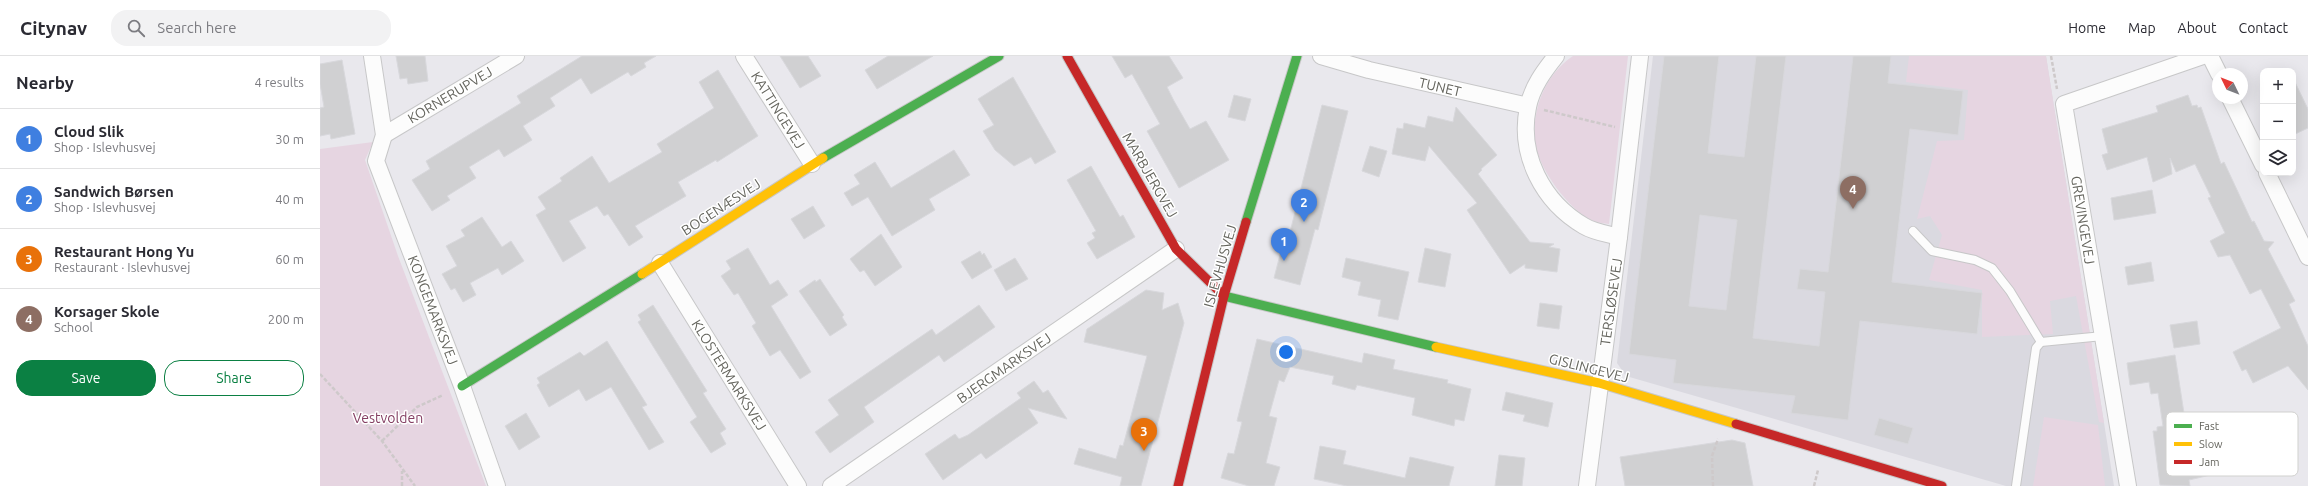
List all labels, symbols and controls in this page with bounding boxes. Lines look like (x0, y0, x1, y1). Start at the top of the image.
search box (111, 10, 391, 46)
text: Citynav (20, 17, 87, 39)
icon: search (125, 17, 147, 39)
text: Search here (157, 19, 237, 36)
text: Home (2068, 20, 2106, 36)
text: Map (2128, 20, 2156, 36)
text: About (2178, 20, 2217, 36)
text: Contact (2239, 20, 2288, 36)
street label: KORNERUPVEJ (405, 63, 495, 127)
north arrow (2212, 68, 2248, 104)
map controls (2260, 68, 2296, 176)
button: + (2260, 68, 2296, 104)
street label: KATTINGEVEJ (748, 69, 808, 151)
text: Nearby (16, 73, 74, 92)
street label: TUNET (1417, 74, 1463, 100)
text: 4 results (254, 75, 304, 89)
button: − (2260, 104, 2296, 140)
text: Cloud Slik (54, 123, 124, 140)
street label: MARBJERGVEJ (1119, 130, 1181, 220)
text: 1 (25, 132, 33, 146)
text: 30 m (275, 132, 304, 146)
text: Shop · Islevhusvej (54, 140, 156, 154)
button: layers (2260, 140, 2296, 176)
street label: GREVINGEVEJ (2068, 175, 2098, 265)
street label: BOGENÆSVEJ (678, 176, 764, 238)
pin: 4 (1840, 176, 1866, 209)
text: Sandwich Børsen (54, 183, 174, 200)
pin: 2 (1291, 189, 1317, 222)
text: 2 (25, 192, 33, 206)
text: 40 m (275, 192, 304, 206)
text: Shop · Islevhusvej (54, 200, 156, 214)
street label: ISLEVHUSVEJ (1201, 223, 1239, 309)
pin: 1 (1271, 228, 1297, 261)
text: Restaurant Hong Yu (54, 243, 194, 260)
text: 3 (25, 252, 33, 266)
text: 60 m (275, 252, 304, 266)
street label: KONGEMARKSVEJ (405, 253, 461, 367)
street label: TERSLØSEVEJ (1597, 257, 1625, 347)
text: Restaurant · Islevhusvej (54, 260, 190, 274)
text: Korsager Skole (54, 303, 160, 320)
text: 4 (25, 312, 33, 326)
text: 200 m (268, 312, 304, 326)
street label: KLOSTERMARKSVEJ (688, 317, 770, 433)
text: School (54, 320, 93, 334)
street label: BJERGMARKSVEJ (954, 330, 1054, 406)
your location (1276, 342, 1296, 362)
street label: GISLINGEVEJ (1547, 350, 1631, 386)
button: Save (16, 360, 156, 396)
button: Share (164, 360, 304, 396)
park label: Vestvolden (353, 410, 423, 426)
legend (2166, 412, 2298, 476)
pin: 3 (1131, 418, 1157, 451)
text: Fast (2199, 420, 2220, 432)
text: Slow (2199, 438, 2223, 450)
text: Jam (2199, 456, 2220, 468)

